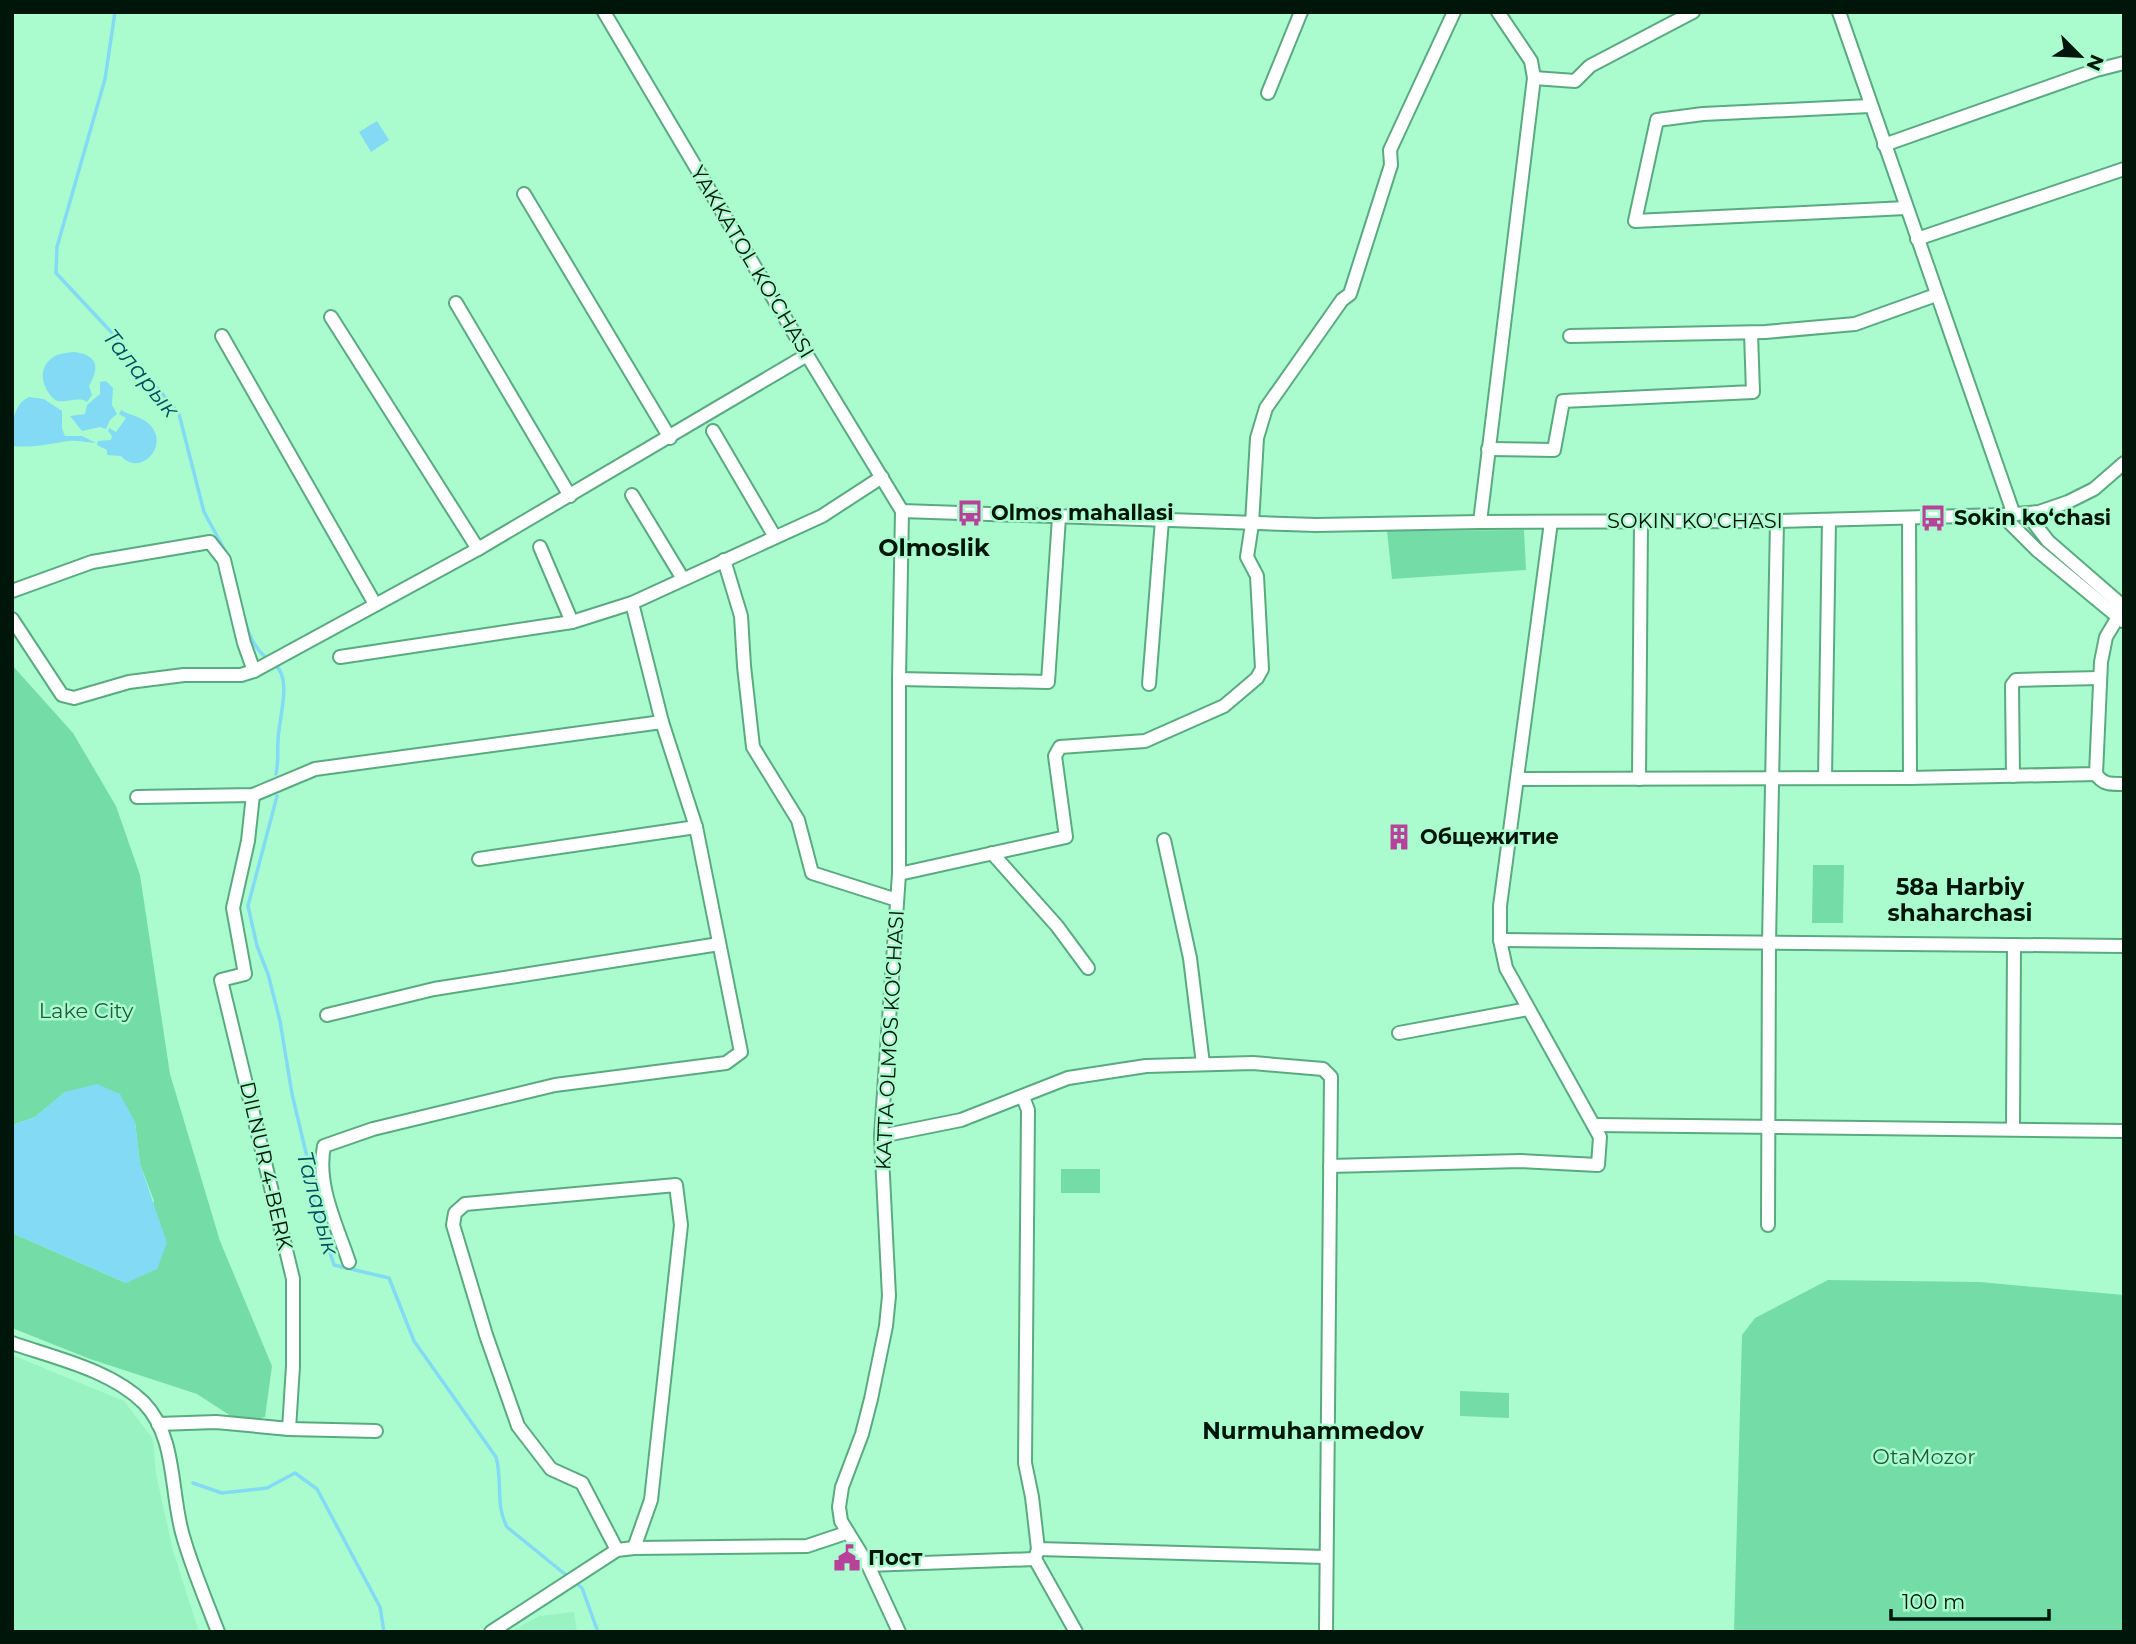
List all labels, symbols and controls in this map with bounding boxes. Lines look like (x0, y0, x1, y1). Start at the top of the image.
north arrow (2045, 21, 2115, 91)
text: N (2081, 51, 2109, 74)
street label: YAKKATOL KO'CHASI (685, 161, 820, 362)
water label: Таларык (97, 323, 186, 423)
bus stop icon: Olmos mahallasi (955, 498, 985, 528)
place label: Olmos mahallasi (991, 500, 1174, 525)
bus stop icon: Sokin koʻchasi (1918, 503, 1948, 533)
place label: Sokin koʻchasi (1954, 505, 2111, 530)
street label: SOKIN KO'CHASI (1607, 508, 1783, 533)
district label: Olmoslik (878, 533, 990, 562)
building icon: Общежитие (1384, 822, 1414, 852)
place label: Общежитие (1420, 824, 1559, 849)
district label: 58a Harbiy shaharchasi (1888, 873, 2032, 927)
street label: KATTA OLMOS KO'CHASI (870, 909, 909, 1171)
park label: Lake City (39, 998, 134, 1023)
street label: DILNUR 4-BERK (235, 1079, 298, 1253)
water label: Таларык (291, 1148, 345, 1258)
district label: Nurmuhammedov (1202, 1417, 1424, 1445)
park label: OtaMozor (1872, 1444, 1976, 1469)
public building icon: Пост (832, 1543, 862, 1573)
place label: Пост (868, 1545, 923, 1570)
scale bar (1891, 1578, 2048, 1622)
text: 100 m (1902, 1589, 1965, 1614)

